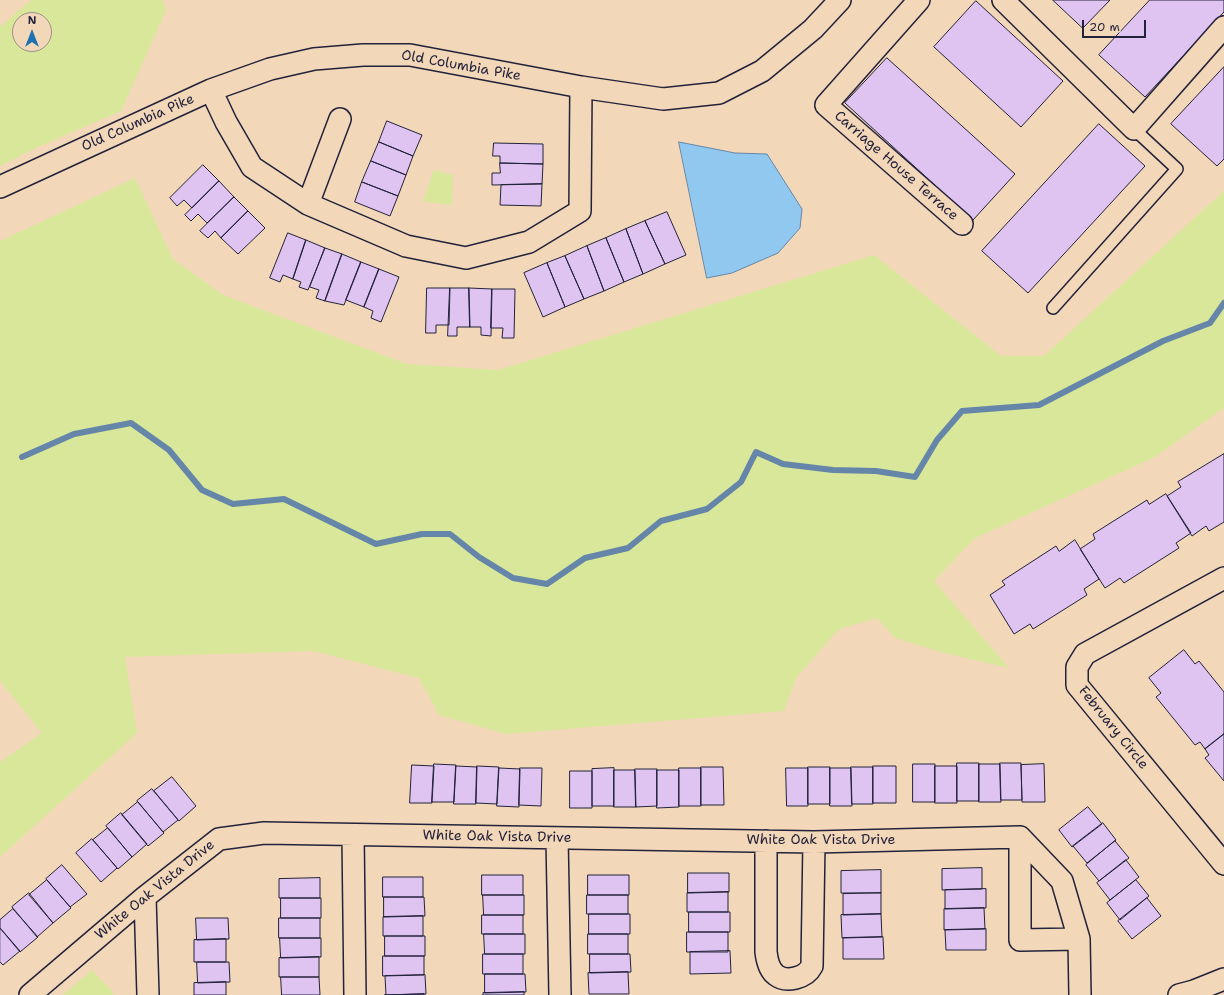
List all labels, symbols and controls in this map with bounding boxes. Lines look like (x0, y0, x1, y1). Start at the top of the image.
north arrow (12, 12, 52, 52)
scale bar (1084, 12, 1148, 38)
text: N (28, 13, 36, 28)
text: 20 m (1089, 19, 1120, 35)
street label: Old Columbia Pike (400, 47, 522, 85)
street label: Old Columbia Pike (79, 91, 197, 155)
street label: Carriage House Terrace (831, 108, 961, 224)
street label: February Circle (1074, 683, 1152, 773)
street label: White Oak Vista Drive (422, 827, 572, 847)
street label: White Oak Vista Drive (747, 832, 895, 848)
street label: White Oak Vista Drive (92, 837, 218, 943)

